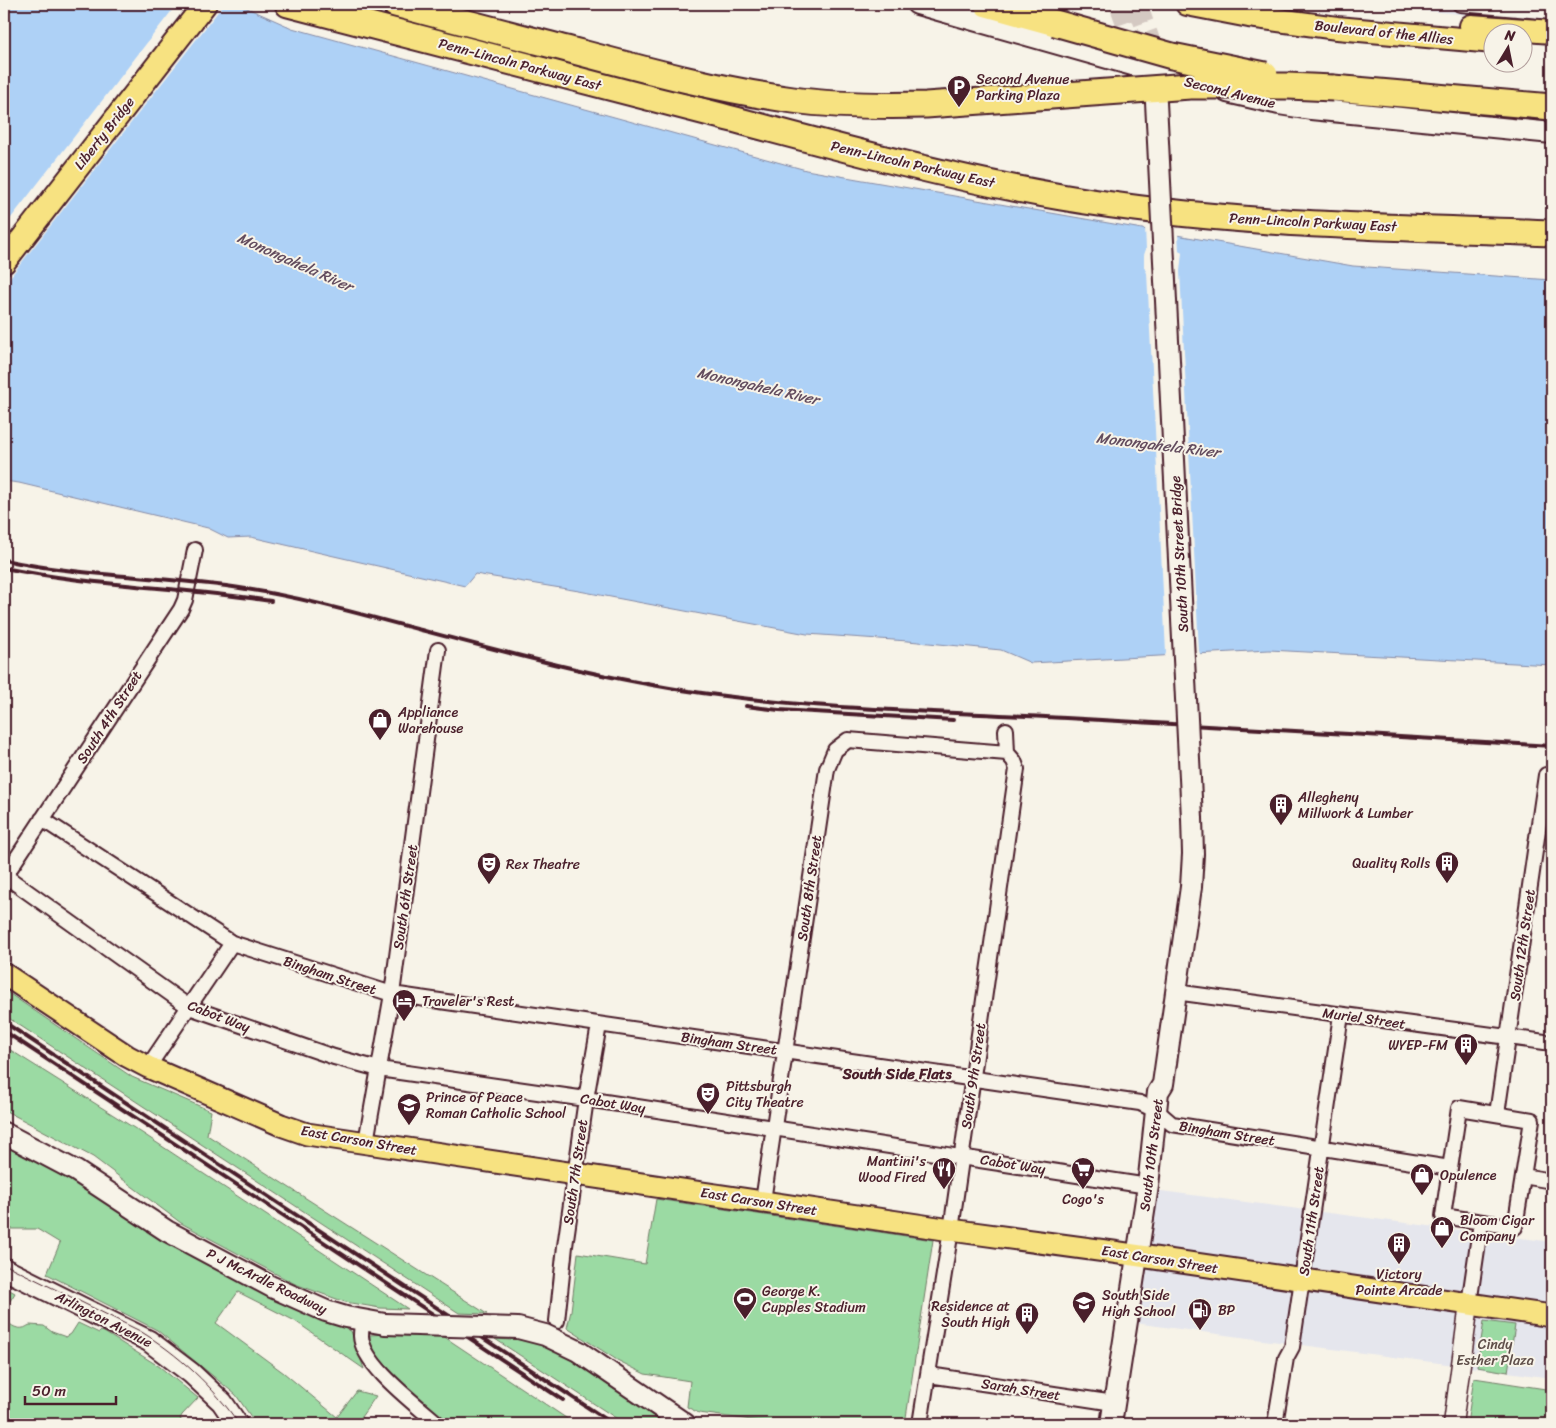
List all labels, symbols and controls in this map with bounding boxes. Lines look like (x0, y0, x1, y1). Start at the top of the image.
street label: Boulevard of the Allies (1313, 13, 1455, 52)
north arrow (1484, 22, 1534, 72)
text: N (1502, 22, 1517, 49)
street label: Penn-Lincoln Parkway East (436, 31, 605, 99)
place label: Second Avenue Parking Plaza (976, 67, 1069, 108)
street label: Second Avenue (1182, 69, 1278, 116)
parking icon: Second Avenue Parking Plaza (946, 74, 972, 108)
street label: Liberty Bridge (68, 91, 141, 176)
street label: Penn-Lincoln Parkway East (828, 133, 999, 196)
street label: Penn-Lincoln Parkway East (1229, 206, 1399, 239)
water label: Monongahela River (233, 225, 360, 300)
water label: Monongahela River (695, 359, 824, 413)
water label: Monongahela River (1095, 425, 1224, 466)
street label: South 10th Street Bridge (1163, 475, 1196, 633)
street label: South 4th Street (70, 666, 149, 769)
place label: Appliance Warehouse (397, 700, 463, 741)
shop icon: Appliance Warehouse (367, 707, 393, 741)
place label: Allegheny Millwork & Lumber (1297, 785, 1414, 826)
building icon: Allegheny Millwork & Lumber (1268, 792, 1294, 826)
street label: South 8th Street (790, 833, 829, 943)
street label: South 6th Street (386, 843, 425, 951)
building icon: Quality Rolls (1434, 850, 1460, 884)
theatre icon: Rex Theatre (476, 851, 502, 885)
place label: Quality Rolls (1352, 851, 1430, 876)
place label: Rex Theatre (506, 852, 580, 877)
street label: South 12th Street (1502, 888, 1543, 1002)
street label: Bingham Street (280, 949, 380, 1002)
hotel icon: Traveler's Rest (391, 988, 417, 1022)
place label: Traveler's Rest (422, 989, 514, 1014)
street label: Cabot Way (184, 993, 255, 1040)
street label: Muriel Street (1321, 1000, 1407, 1037)
street label: South 9th Street (954, 1021, 993, 1131)
street label: Bingham Street (679, 1024, 779, 1063)
building icon: WYEP-FM (1453, 1032, 1479, 1066)
place label: WYEP-FM (1388, 1033, 1448, 1058)
district label: South Side Flats (841, 1061, 952, 1087)
place label: Pittsburgh City Theatre (726, 1074, 804, 1115)
theatre icon: Pittsburgh City Theatre (695, 1081, 721, 1115)
place label: Prince of Peace Roman Catholic School (426, 1085, 567, 1126)
street label: Cabot Way (579, 1086, 648, 1121)
school or university icon: Prince of Peace Roman Catholic School (396, 1092, 422, 1126)
street label: South 10th Street (1132, 1097, 1171, 1213)
street label: Bingham Street (1177, 1114, 1277, 1153)
street label: East Carson Street (299, 1118, 419, 1163)
street label: South 7th Street (556, 1118, 595, 1226)
street label: Cabot Way (979, 1147, 1048, 1182)
place label: Mantini's Wood Fired (858, 1149, 928, 1190)
restaurant icon: Mantini's Wood Fired (931, 1156, 957, 1190)
supermarket icon: Cogo's (1070, 1156, 1096, 1190)
shop icon: Opulence (1409, 1162, 1435, 1196)
place label: Opulence (1440, 1163, 1497, 1188)
street label: South 11th Street (1291, 1165, 1332, 1277)
street label: East Carson Street (699, 1180, 819, 1223)
place label: Cogo's (1062, 1187, 1104, 1212)
place label: Bloom Cigar Company (1460, 1208, 1535, 1249)
shop icon: Bloom Cigar Company (1429, 1215, 1455, 1249)
building icon: Victory Pointe Arcade (1386, 1231, 1412, 1265)
street label: East Carson Street (1100, 1238, 1220, 1281)
street label: P J McArdle Roadway (202, 1241, 332, 1322)
place label: Victory Pointe Arcade (1355, 1262, 1443, 1303)
place label: George K. Cupples Stadium (762, 1279, 866, 1320)
place label: South Side High School (1102, 1283, 1176, 1324)
street label: Arlington Avenue (50, 1284, 157, 1355)
sports icon: George K. Cupples Stadium (732, 1286, 758, 1320)
school or university icon: South Side High School (1071, 1290, 1097, 1324)
place label: Residence at South High (931, 1294, 1010, 1335)
fuel station icon: BP (1187, 1297, 1213, 1331)
place label: BP (1218, 1298, 1236, 1323)
building icon: Residence at South High (1014, 1301, 1040, 1335)
park label: Cindy Esther Plaza (1456, 1332, 1534, 1373)
street label: Sarah Street (980, 1371, 1062, 1408)
scale bar (25, 1373, 116, 1405)
text: 50 m (32, 1378, 67, 1404)

